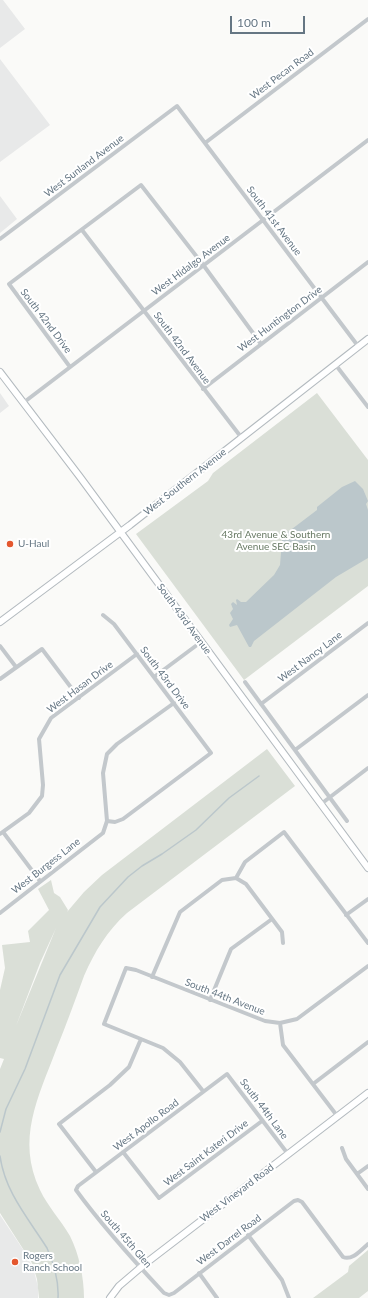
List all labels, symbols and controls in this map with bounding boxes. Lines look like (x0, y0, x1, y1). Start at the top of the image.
scale bar (232, 8, 307, 34)
text: 100 m (237, 15, 271, 30)
street label: West Pecan Road (248, 46, 316, 102)
street label: West Sunland Avenue (42, 132, 126, 200)
street label: South 41st Avenue (244, 184, 304, 258)
street label: West Hidalgo Avenue (149, 232, 233, 298)
street label: West Huntington Drive (236, 283, 324, 355)
street label: South 42nd Drive (18, 286, 74, 356)
street label: South 42nd Avenue (151, 310, 213, 386)
street label: West Southern Avenue (141, 446, 229, 518)
park label: 43rd Avenue & Southern Avenue SEC Basin (222, 529, 330, 552)
place label: U-Haul (18, 538, 49, 550)
marker: U-Haul (5, 539, 15, 549)
street label: South 43rd Avenue (154, 581, 214, 657)
street label: West Nancy Lane (276, 629, 344, 685)
street label: South 43rd Drive (138, 644, 192, 712)
street label: West Hasan Drive (45, 658, 115, 716)
street label: West Burgess Lane (9, 836, 83, 896)
street label: South 44th Avenue (183, 976, 267, 1018)
street label: South 44th Lane (237, 1076, 291, 1142)
street label: West Apollo Road (111, 1097, 181, 1153)
street label: West Saint Kateri Drive (161, 1117, 251, 1189)
street label: West Vineyard Road (198, 1161, 276, 1225)
street label: South 45th Glen (98, 1208, 154, 1270)
street label: West Darrel Road (194, 1212, 264, 1268)
place label: Rogers Ranch School (23, 1250, 82, 1274)
marker: Rogers Ranch School (10, 1257, 20, 1267)

